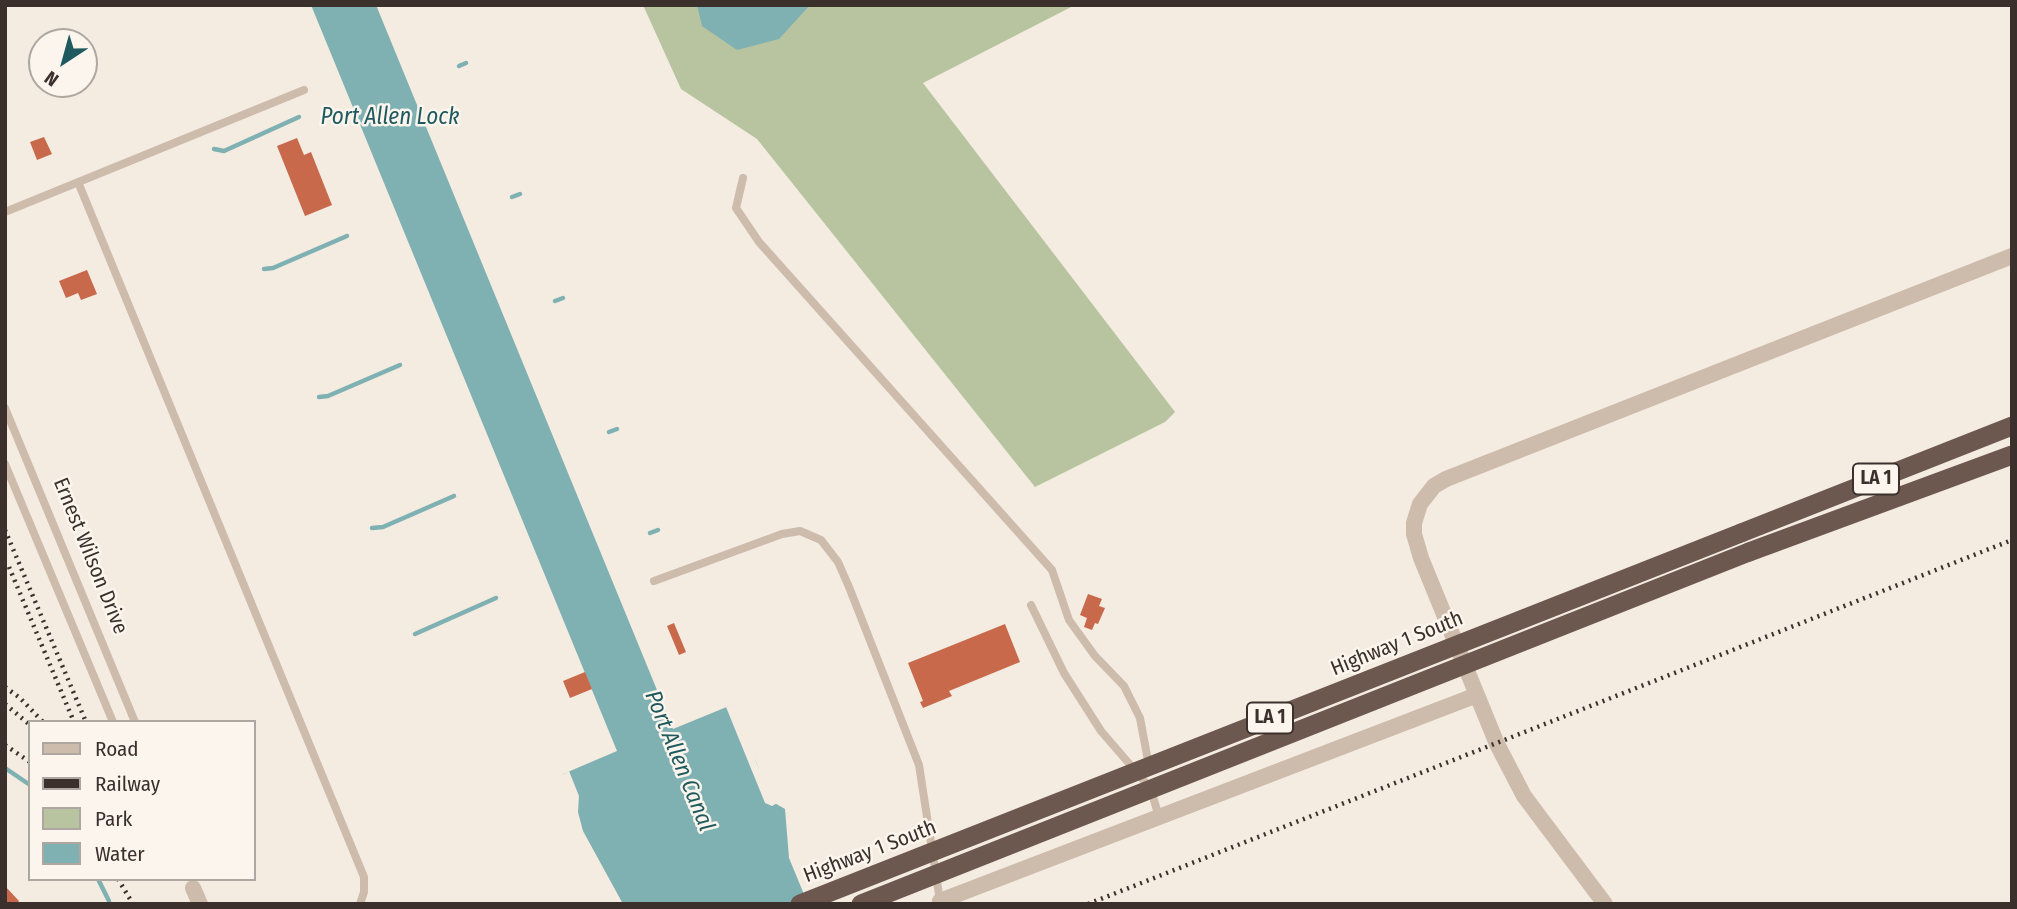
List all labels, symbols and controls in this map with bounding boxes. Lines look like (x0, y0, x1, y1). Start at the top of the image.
north arrow (28, 28, 98, 98)
text: N (40, 66, 63, 91)
water label: Port Allen Lock (321, 104, 459, 132)
road number: LA 1 (1853, 464, 1899, 494)
street label: Ernest Wilson Drive (47, 474, 133, 638)
street label: Highway 1 South (1327, 606, 1467, 682)
water label: Port Allen Canal (638, 687, 720, 835)
road number: LA 1 (1247, 702, 1293, 734)
legend (28, 720, 256, 881)
text: Road (95, 736, 139, 762)
text: Railway (95, 771, 160, 797)
text: Park (95, 806, 132, 832)
street label: Highway 1 South (800, 815, 940, 889)
text: Water (95, 841, 145, 867)

